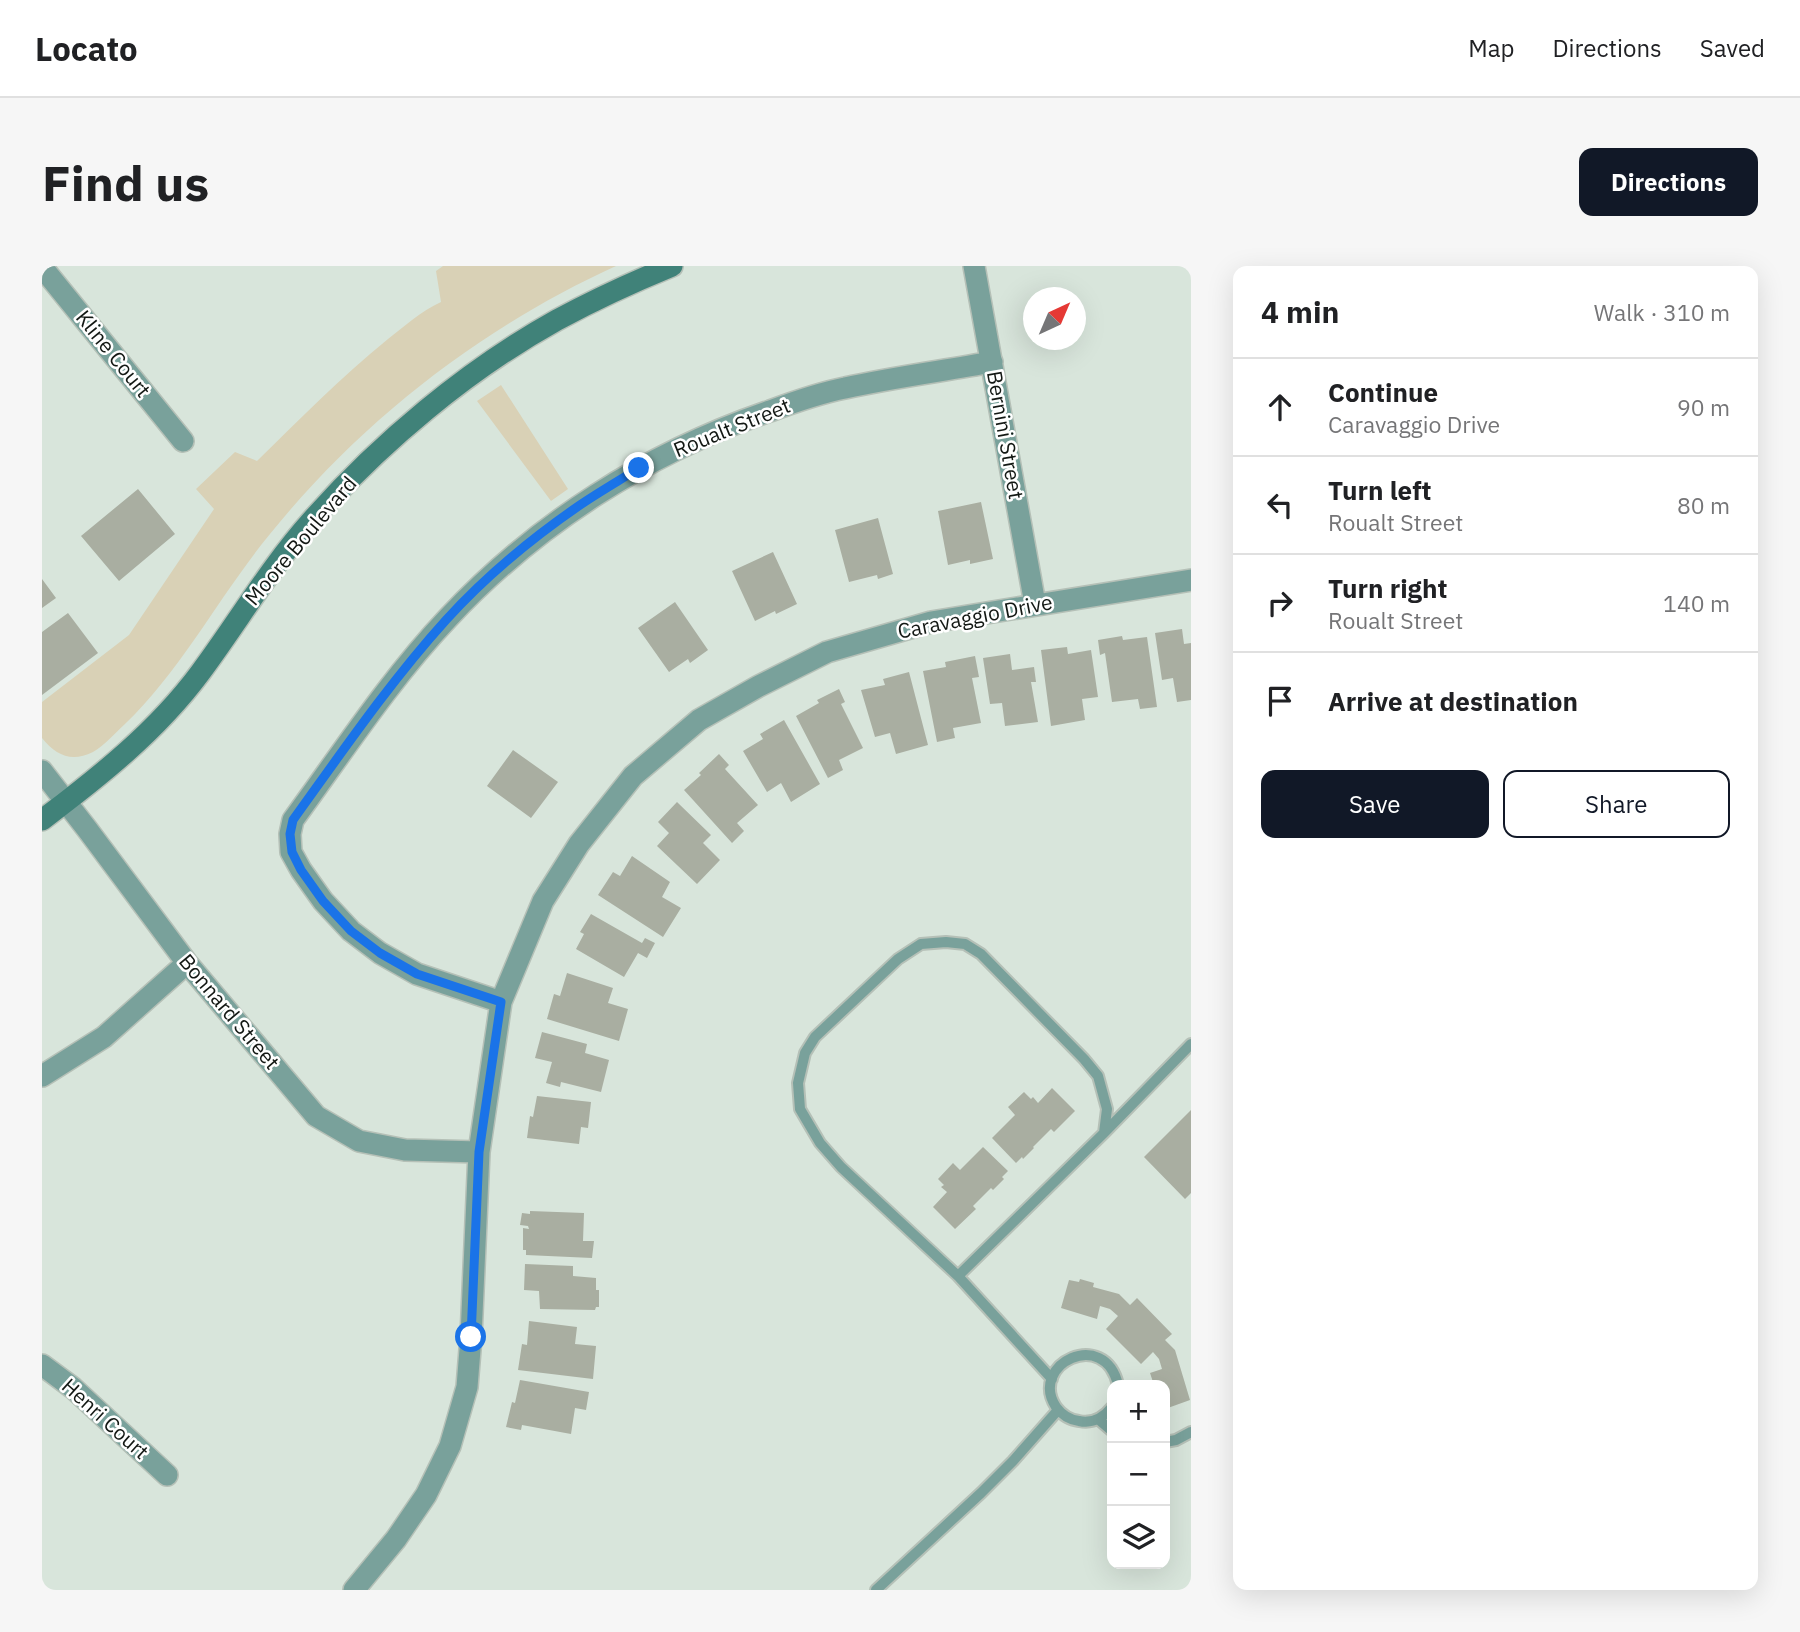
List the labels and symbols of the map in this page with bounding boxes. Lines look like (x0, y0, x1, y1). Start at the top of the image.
north arrow (1023, 287, 1086, 350)
street label: Kline Court (70, 304, 158, 403)
street label: Bernini Street (981, 368, 1031, 501)
street label: Roualt Street (669, 391, 794, 463)
route end (623, 452, 654, 483)
street label: Moore Boulevard (238, 470, 362, 611)
street label: Caravaggio Drive (895, 587, 1055, 645)
street label: Bonnard Street (173, 948, 286, 1075)
route start (455, 1321, 486, 1352)
street label: Henri Court (56, 1372, 155, 1465)

